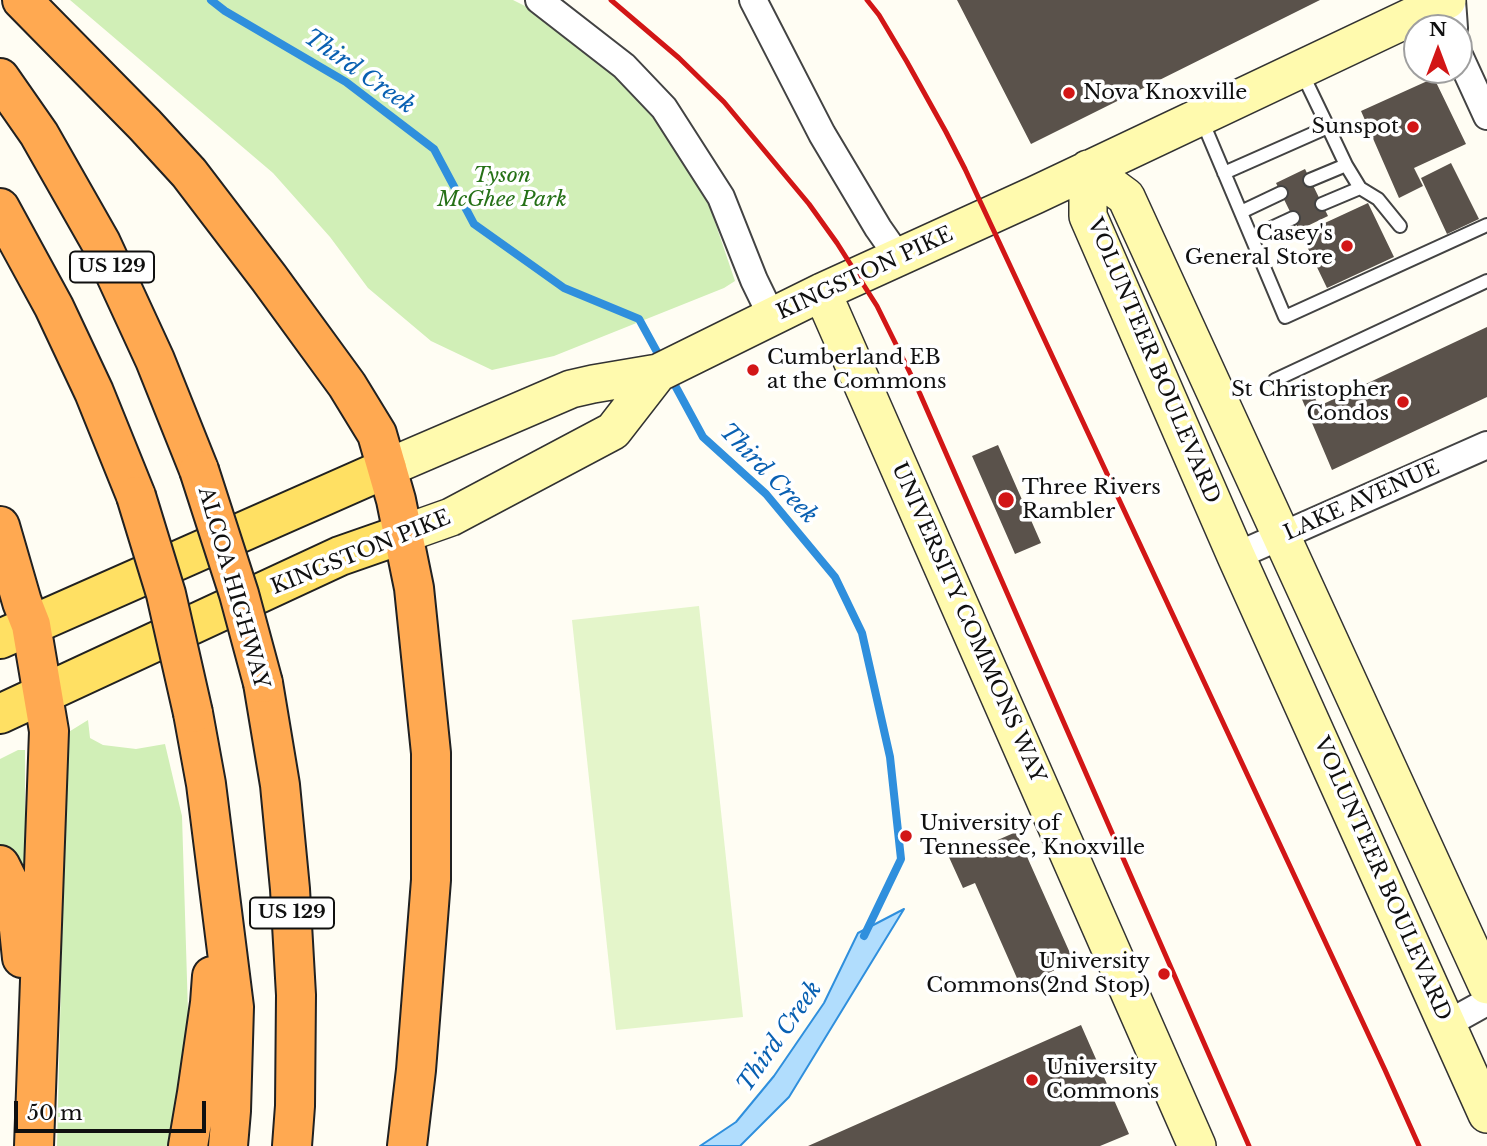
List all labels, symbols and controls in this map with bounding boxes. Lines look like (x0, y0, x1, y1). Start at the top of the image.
north arrow (1403, 14, 1473, 84)
text: N (1429, 18, 1447, 41)
water label: Third Creek (298, 24, 420, 120)
place label: Nova Knoxville (1083, 80, 1247, 106)
marker: Nova Knoxville (1061, 85, 1077, 101)
place label: Sunspot (1311, 114, 1399, 140)
marker: Sunspot (1405, 119, 1421, 135)
park label: Tyson McGhee Park (437, 163, 567, 213)
street label: VOLUNTEER BOULEVARD (1081, 214, 1225, 508)
place label: Casey's General Store (1185, 221, 1333, 271)
street label: KINGSTON PIKE (773, 222, 957, 326)
marker: Casey's General Store (1339, 238, 1355, 254)
road number: US 129 (70, 252, 154, 282)
place label: Cumberland EB at the Commons (767, 345, 946, 395)
marker: Cumberland EB at the Commons (745, 362, 761, 378)
place label: St Christopher Condos (1231, 377, 1389, 427)
marker: St Christopher Condos (1395, 394, 1411, 410)
water label: Third Creek (713, 418, 823, 530)
street label: LAKE AVENUE (1280, 455, 1444, 547)
street label: UNIVERSITY COMMONS WAY (886, 459, 1050, 787)
place label: Three Rivers Rambler (1022, 475, 1161, 525)
street label: ALCOA HIGHWAY (192, 484, 274, 692)
marker: Three Rivers Rambler (996, 490, 1016, 510)
street label: KINGSTON PIKE (268, 505, 454, 601)
street label: VOLUNTEER BOULEVARD (1308, 733, 1456, 1025)
place label: University of Tennessee, Knoxville (920, 811, 1145, 861)
marker: University of Tennessee, Knoxville (898, 828, 914, 844)
road number: US 129 (250, 897, 334, 928)
place label: University Commons(2nd Stop) (926, 949, 1150, 999)
marker: University Commons(2nd Stop) (1156, 966, 1172, 982)
water label: Third Creek (732, 976, 828, 1098)
place label: University Commons (1046, 1055, 1159, 1105)
marker: University Commons (1024, 1072, 1040, 1088)
scale bar (18, 1086, 210, 1130)
text: 50 m (27, 1100, 82, 1126)

